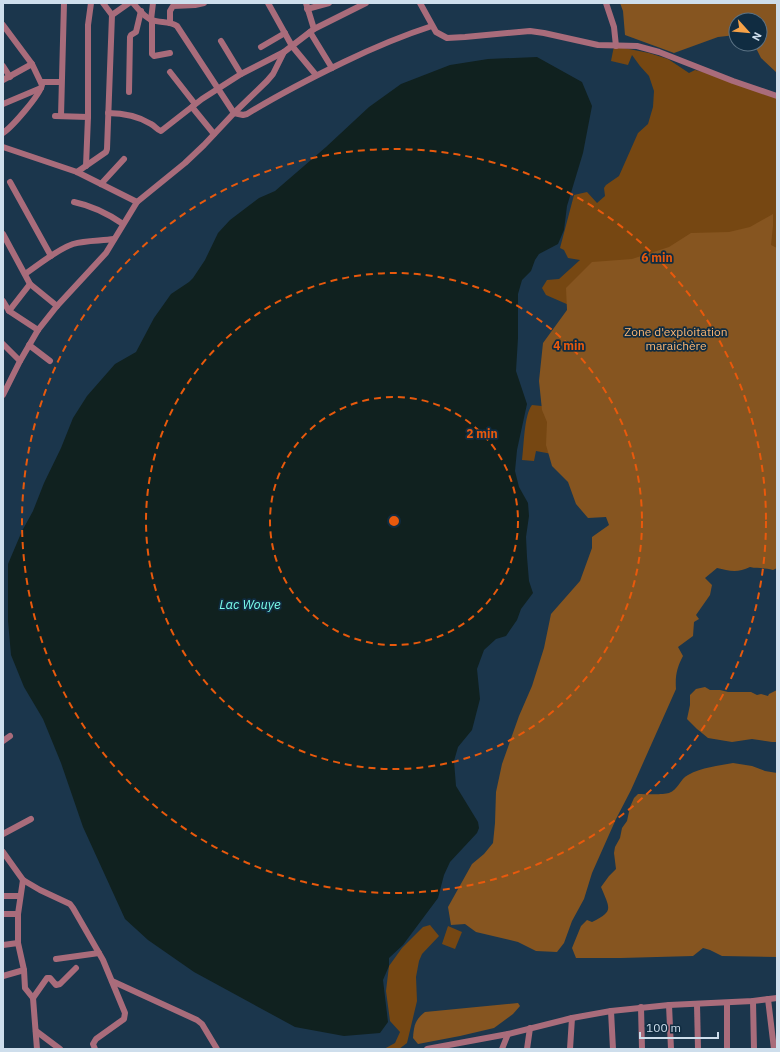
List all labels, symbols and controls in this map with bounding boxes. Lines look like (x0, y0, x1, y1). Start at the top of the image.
north arrow (728, 12, 768, 52)
text: N (749, 30, 765, 43)
text: 6 min (641, 250, 673, 265)
park label: Zone d'exploitation maraichère (624, 324, 728, 353)
text: 4 min (553, 338, 585, 353)
text: 2 min (466, 426, 498, 441)
centre of rings (387, 514, 401, 528)
water label: Lac Wouye (219, 596, 281, 613)
scale bar (640, 1014, 718, 1040)
text: 100 m (646, 1020, 681, 1035)

